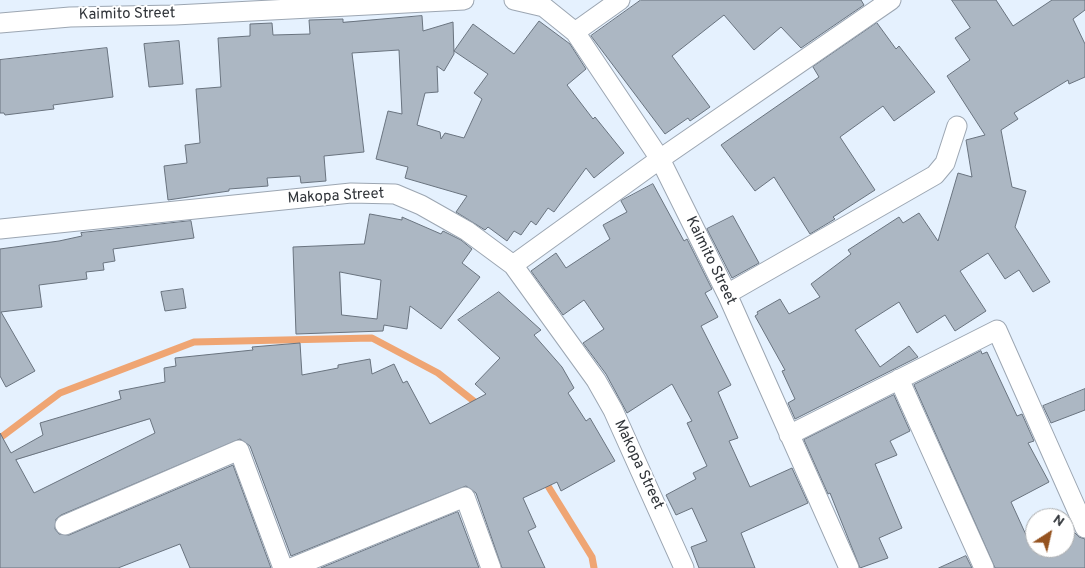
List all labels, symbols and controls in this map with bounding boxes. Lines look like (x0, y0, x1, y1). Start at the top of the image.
street label: Kaimito Street (79, 5, 175, 25)
street label: Makopa Street (287, 185, 385, 209)
street label: Kaimito Street (681, 214, 739, 308)
street label: Makopa Street (609, 417, 667, 513)
north arrow (1025, 508, 1075, 558)
text: N (1049, 511, 1067, 531)

